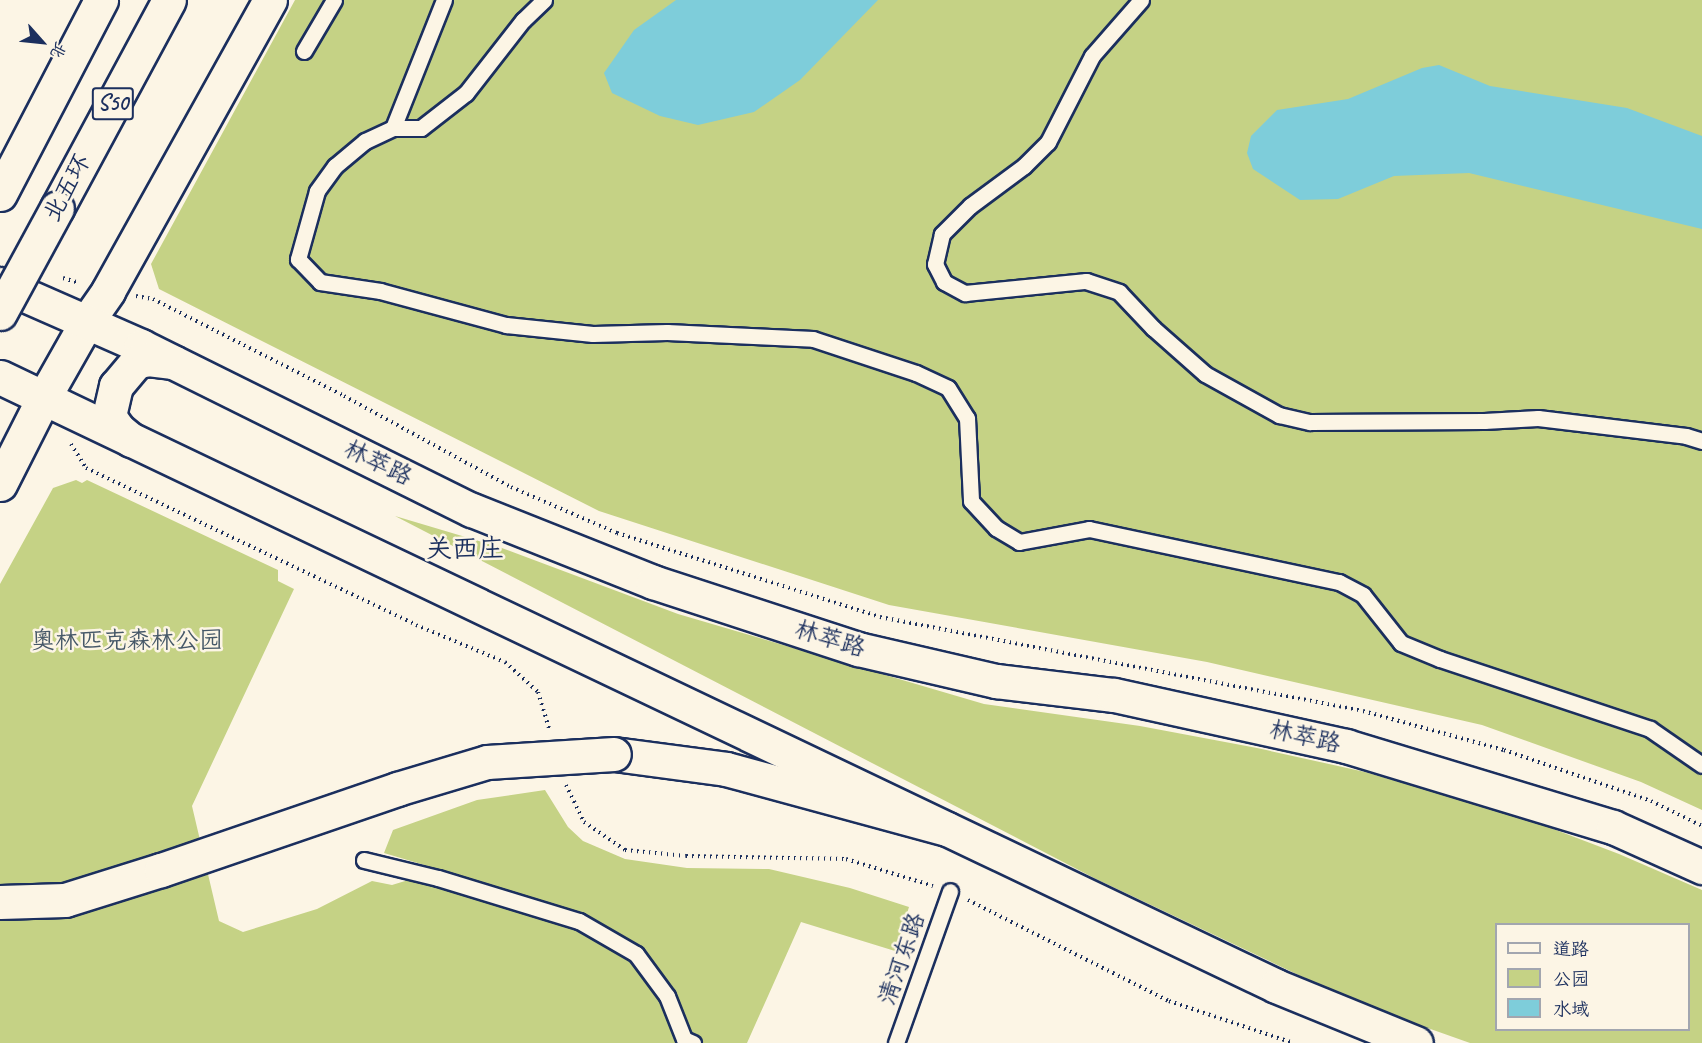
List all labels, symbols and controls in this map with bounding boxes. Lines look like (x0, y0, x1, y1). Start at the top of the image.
north arrow (12, 12, 72, 72)
text: 北 (45, 38, 71, 62)
road number: S50 (90, 85, 136, 123)
street label: 北五环 (37, 149, 97, 227)
street label: 林萃路 (339, 434, 417, 492)
district label: 关西庄 (426, 533, 504, 565)
street label: 林萃路 (791, 615, 869, 663)
park label: 奥林匹克森林公园 (31, 627, 223, 655)
street label: 林萃路 (1267, 715, 1343, 759)
street label: 清河东路 (873, 909, 931, 1009)
legend (1495, 923, 1690, 1031)
text: 道路 (1553, 938, 1589, 960)
text: 公园 (1553, 968, 1589, 990)
text: 水域 (1553, 998, 1589, 1020)

